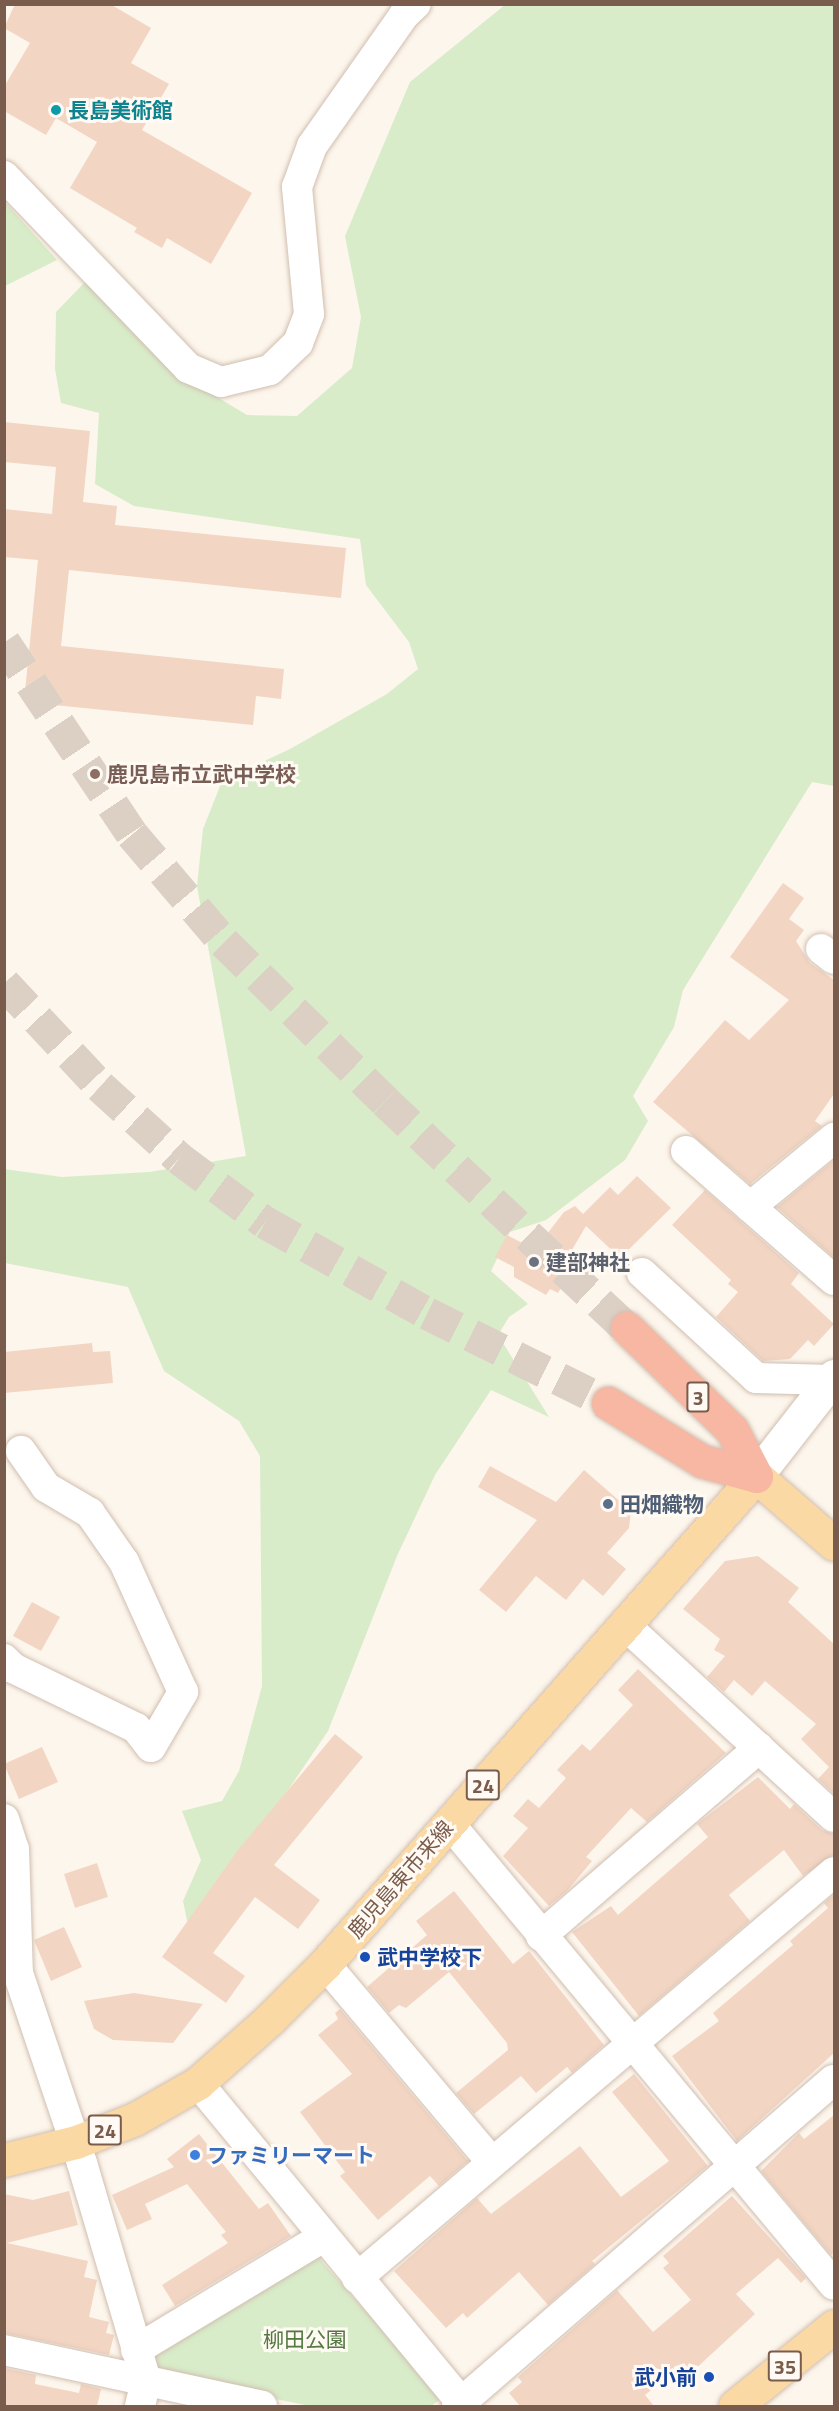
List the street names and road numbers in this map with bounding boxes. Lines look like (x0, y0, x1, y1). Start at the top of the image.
road number: 3 (686, 1380, 710, 1414)
road number: 24 (465, 1768, 501, 1802)
street label: 鹿児島東市来線 (342, 1815, 458, 1943)
road number: 24 (87, 2113, 123, 2147)
road number: 35 (767, 2349, 803, 2383)

